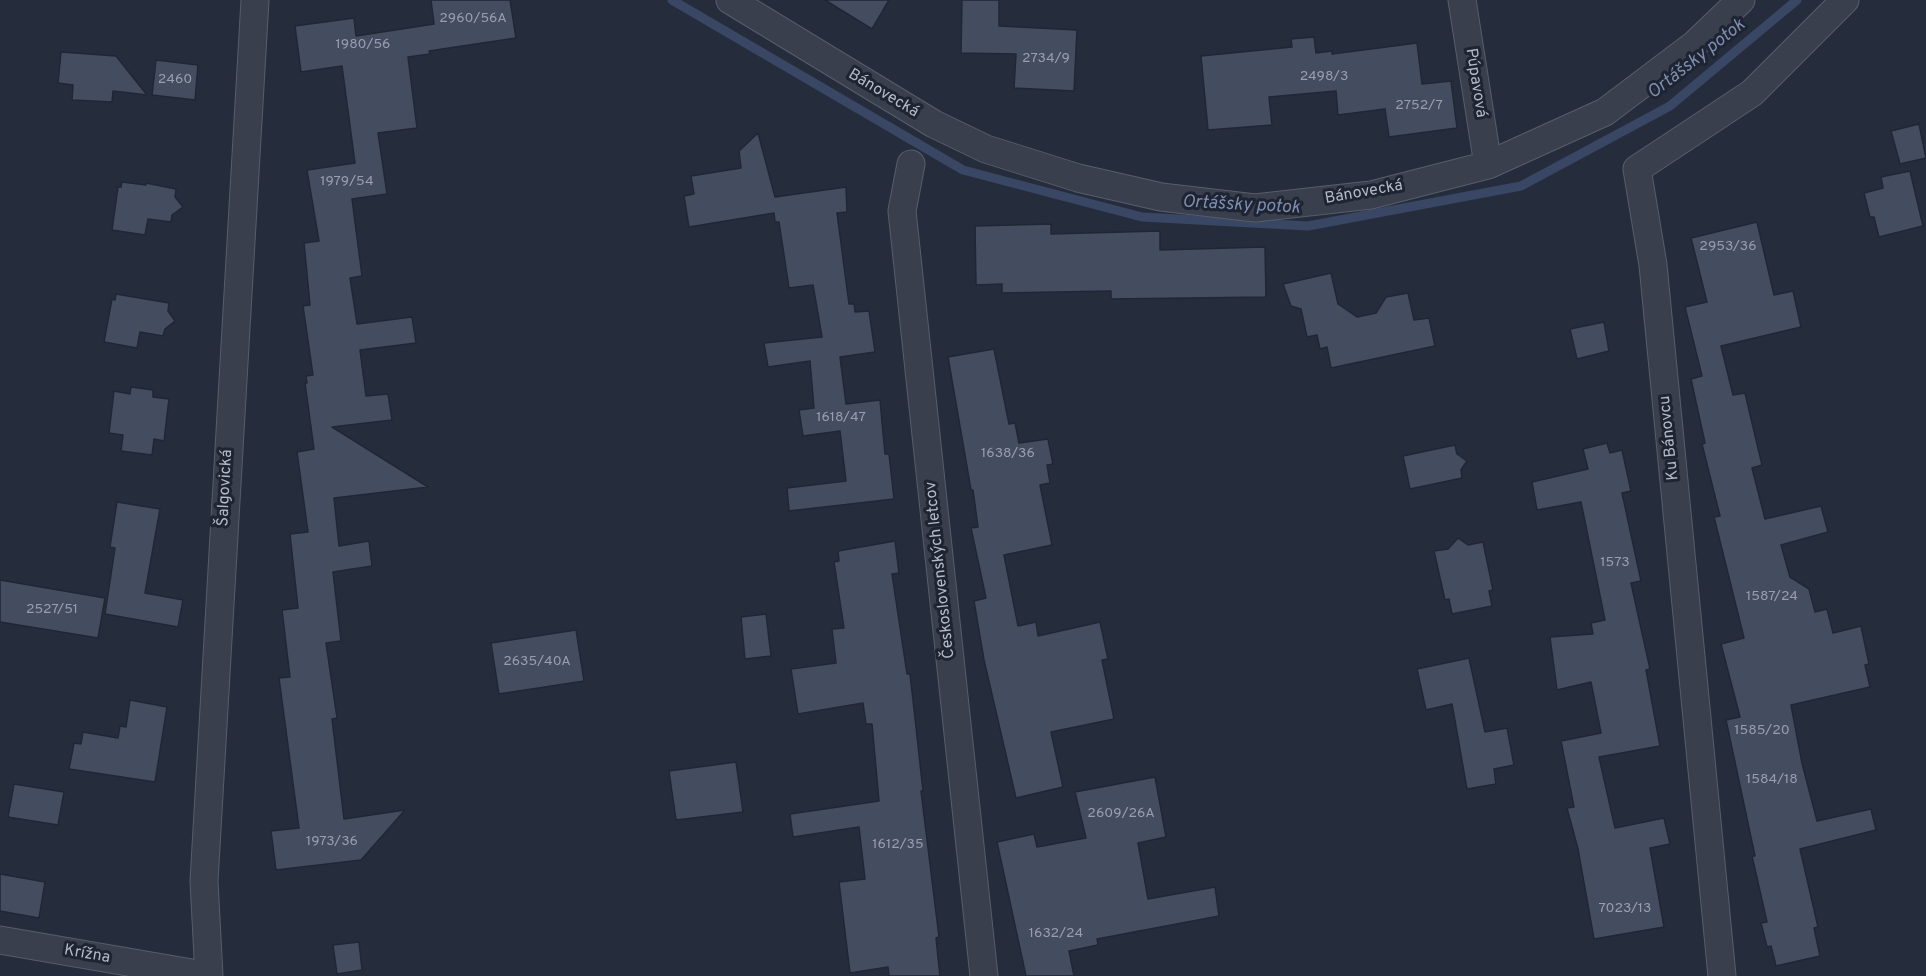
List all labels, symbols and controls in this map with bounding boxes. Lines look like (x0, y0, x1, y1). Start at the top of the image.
house number: 2960/56A (439, 11, 507, 27)
water label: Ortášsky potok (1644, 15, 1750, 105)
house number: 1980/56 (336, 37, 390, 53)
street label: Púpavová (1460, 47, 1490, 119)
house number: 2734/9 (1022, 51, 1070, 67)
street label: Bánovecká (844, 65, 922, 123)
house number: 2498/3 (1300, 69, 1348, 85)
house number: 2460 (158, 72, 192, 88)
house number: 2752/7 (1395, 98, 1443, 114)
house number: 1979/54 (320, 174, 374, 190)
street label: Bánovecká (1323, 177, 1405, 209)
water label: Ortášsky potok (1182, 192, 1300, 220)
house number: 2953/36 (1699, 239, 1757, 255)
street label: Ku Bánovcu (1656, 395, 1684, 481)
house number: 1618/47 (816, 410, 866, 426)
house number: 1638/36 (981, 446, 1035, 462)
street label: Šalgovická (214, 449, 238, 527)
street label: Československých letcov (922, 480, 960, 660)
house number: 1573 (1600, 555, 1630, 571)
house number: 1587/24 (1746, 589, 1798, 605)
house number: 2527/51 (26, 602, 78, 618)
house number: 2635/40A (503, 654, 571, 670)
house number: 1585/20 (1734, 723, 1790, 739)
house number: 1584/18 (1746, 772, 1798, 788)
house number: 2609/26A (1087, 806, 1155, 822)
house number: 1973/36 (306, 834, 358, 850)
house number: 1612/35 (872, 837, 924, 853)
house number: 7023/13 (1599, 901, 1651, 917)
house number: 1632/24 (1029, 926, 1083, 942)
street label: Krížna (62, 942, 112, 968)

